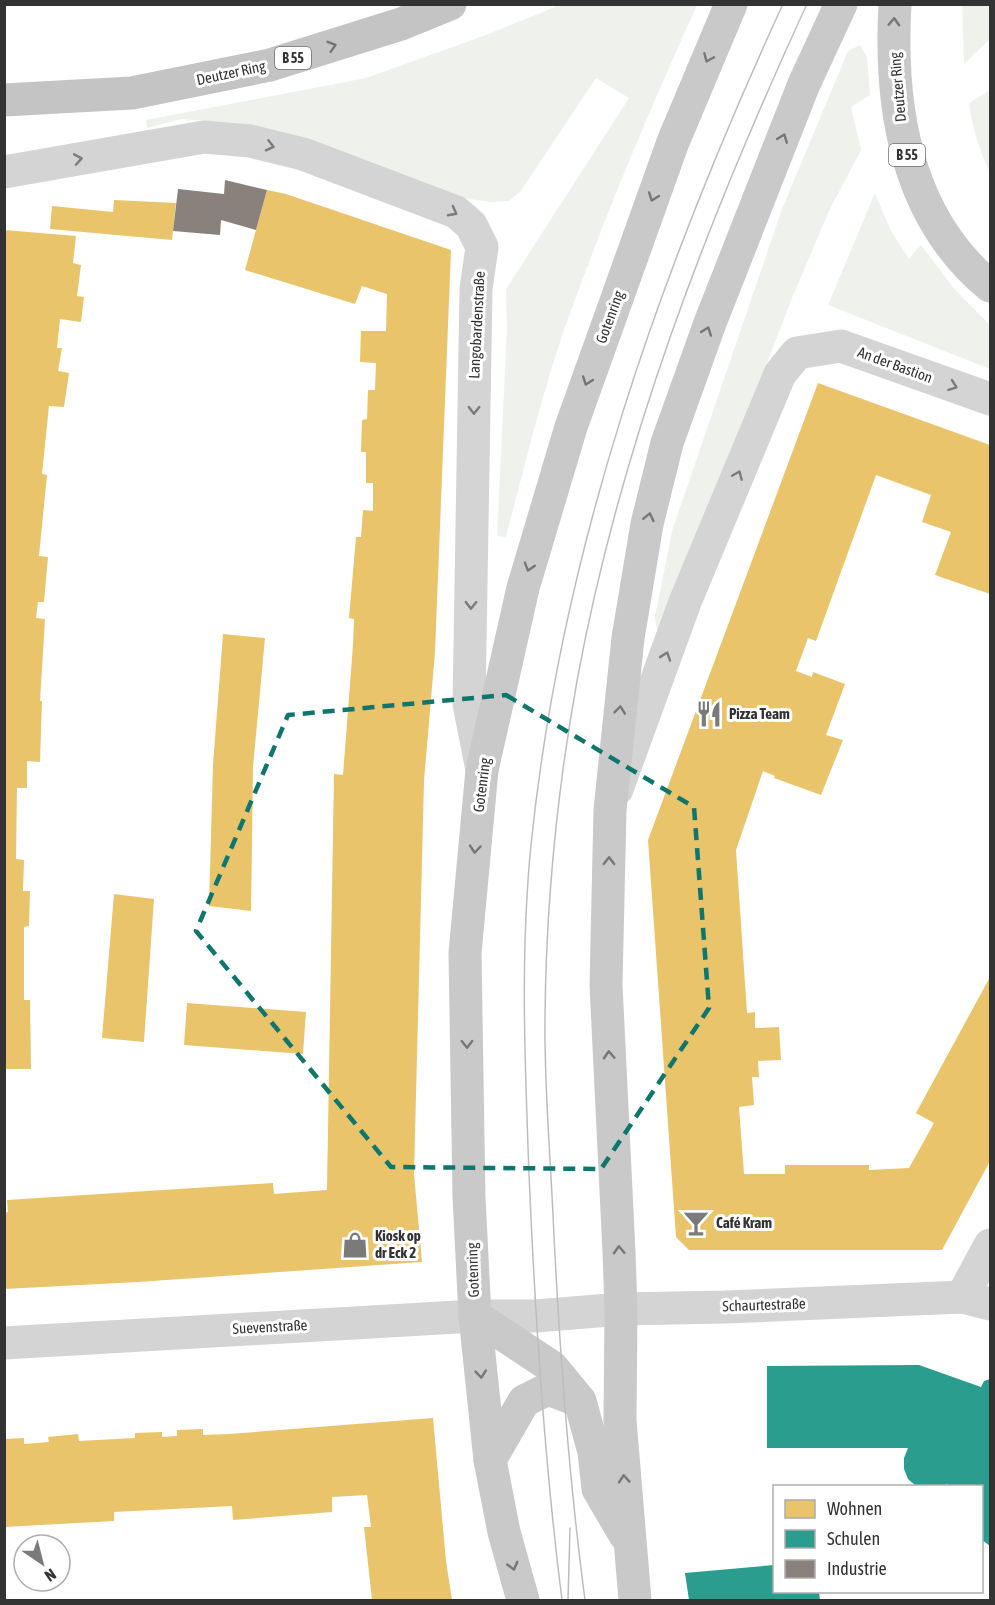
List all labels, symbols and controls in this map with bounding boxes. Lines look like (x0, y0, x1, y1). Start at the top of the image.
one-way arrow (887, 18, 900, 27)
one-way arrow (326, 40, 337, 53)
road number: B 55 (275, 47, 311, 69)
street label: Deutzer Ring (886, 51, 909, 123)
one-way arrow (703, 52, 715, 63)
street label: Deutzer Ring (195, 57, 267, 88)
one-way arrow (776, 133, 788, 144)
one-way arrow (265, 138, 275, 151)
road number: B 55 (889, 144, 925, 166)
one-way arrow (72, 153, 82, 166)
one-way arrow (648, 191, 660, 202)
one-way arrow (447, 205, 457, 216)
street label: Langobardenstraße (465, 271, 488, 379)
street label: Gotenring (592, 288, 627, 346)
one-way arrow (700, 326, 713, 337)
street label: An der Bastion (855, 343, 935, 386)
one-way arrow (582, 375, 595, 386)
one-way arrow (947, 378, 958, 391)
one-way arrow (467, 405, 480, 414)
one-way arrow (731, 470, 743, 481)
one-way arrow (642, 512, 655, 522)
one-way arrow (524, 561, 536, 572)
one-way arrow (465, 600, 478, 609)
one-way arrow (659, 651, 671, 662)
restaurant icon: Pizza Team (694, 699, 724, 729)
one-way arrow (613, 705, 626, 714)
place label: Pizza Team (729, 705, 790, 722)
street label: Gotenring (470, 756, 493, 813)
one-way arrow (469, 845, 482, 854)
one-way arrow (602, 856, 615, 865)
one-way arrow (461, 1039, 473, 1048)
one-way arrow (603, 1051, 616, 1060)
bar icon: Café Kram (681, 1208, 711, 1238)
place label: Café Kram (716, 1214, 772, 1231)
place label: Kiosk op dr Eck 2 (375, 1227, 421, 1261)
shop icon: Kiosk op dr Eck 2 (340, 1230, 370, 1260)
street label: Gotenring (463, 1242, 482, 1298)
one-way arrow (613, 1246, 626, 1255)
street label: Schaurtestraße (722, 1295, 806, 1314)
street label: Suevenstraße (232, 1316, 308, 1337)
one-way arrow (474, 1369, 487, 1378)
one-way arrow (618, 1475, 631, 1484)
legend (773, 1485, 983, 1593)
text: Wohnen (827, 1498, 882, 1519)
text: Schulen (827, 1528, 880, 1549)
north arrow (12, 1533, 72, 1593)
text: Industrie (827, 1558, 887, 1579)
one-way arrow (506, 1560, 518, 1571)
text: N (42, 1565, 60, 1585)

